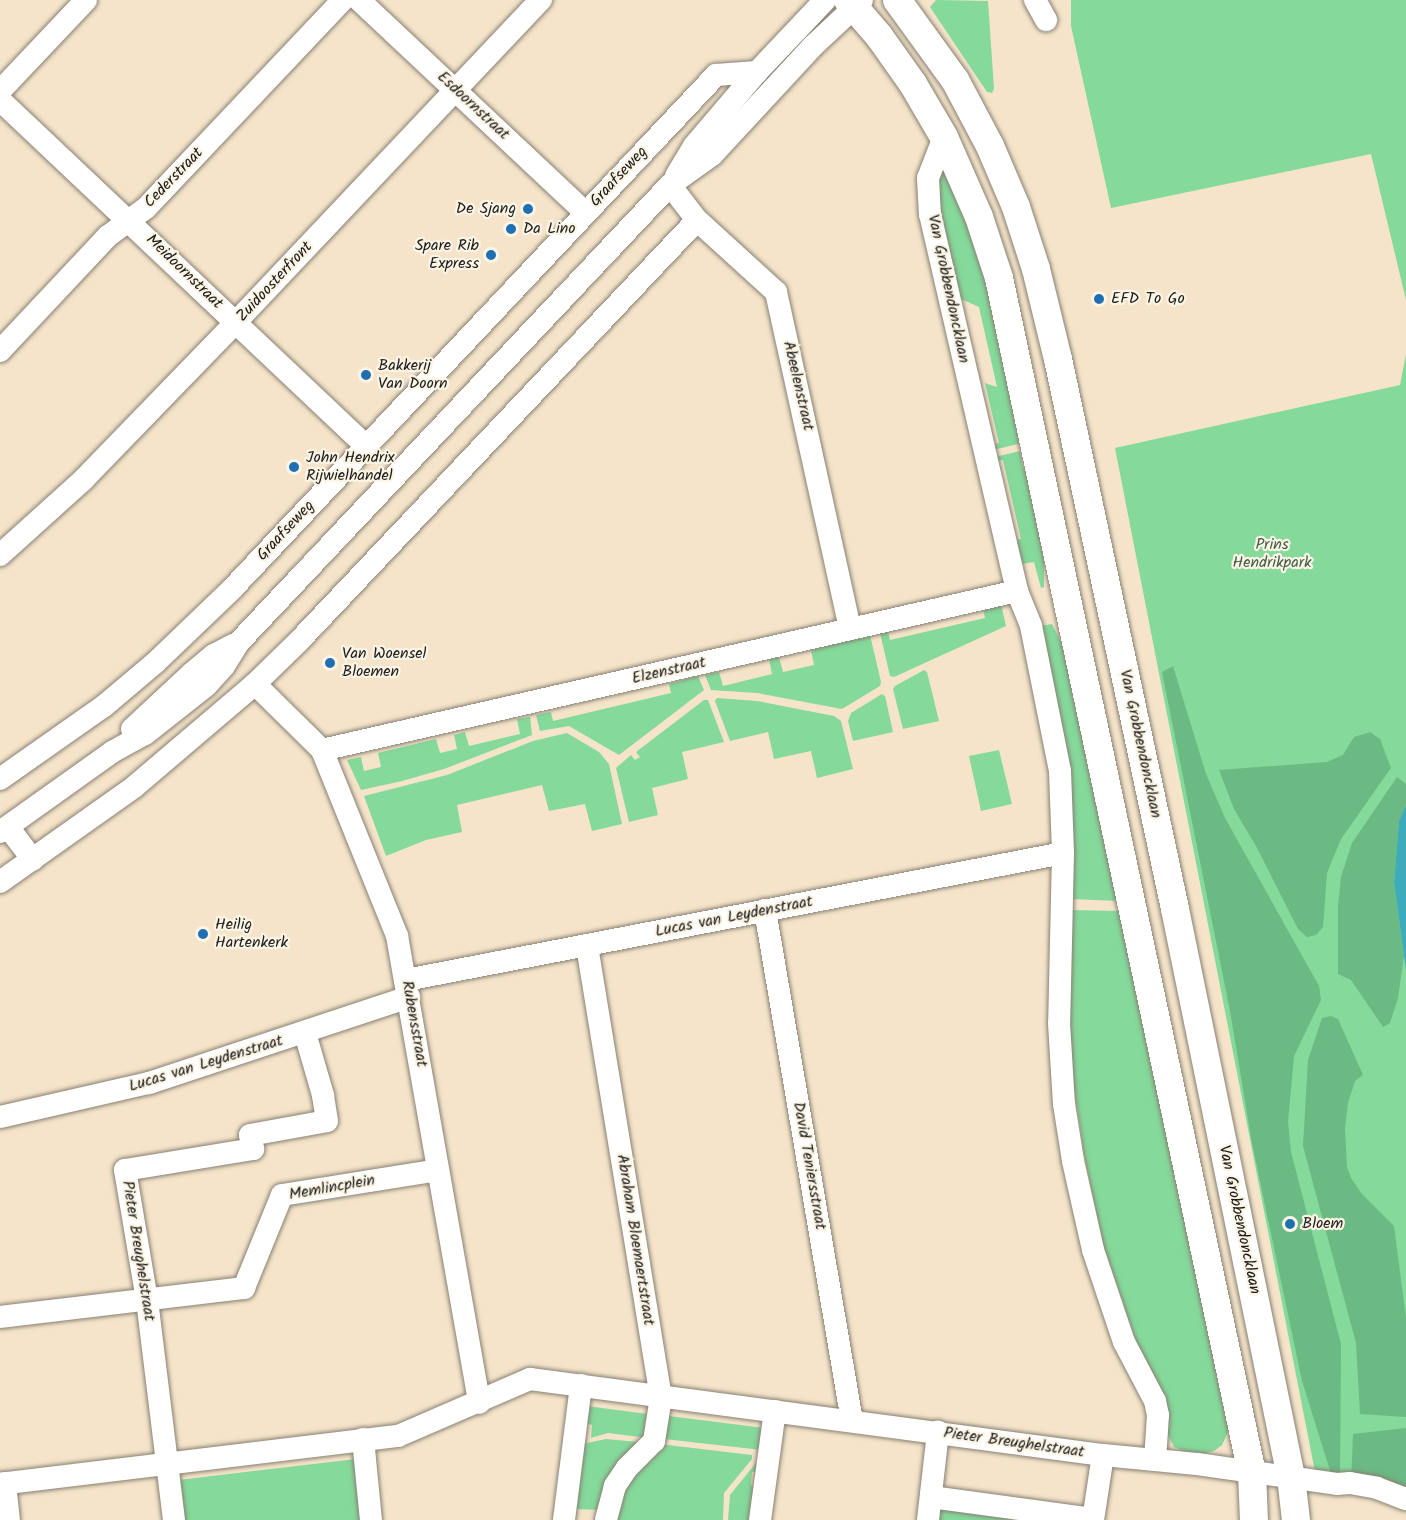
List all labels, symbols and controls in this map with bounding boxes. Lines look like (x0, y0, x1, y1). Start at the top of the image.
street label: Esdoornstraat (433, 68, 513, 144)
street label: Graafseweg (586, 143, 652, 211)
street label: Cederstraat (140, 144, 208, 212)
place label: De Sjang (456, 199, 516, 219)
marker: De Sjang (521, 202, 535, 216)
street label: Van Grobbendoncklaan (923, 213, 973, 365)
place label: Da Lino (523, 219, 576, 239)
marker: Da Lino (504, 222, 518, 236)
street label: Meidoornstraat (142, 231, 226, 313)
place label: Spare Rib Express (415, 236, 479, 274)
street label: Zuidoosterfront (233, 238, 317, 326)
marker: Spare Rib Express (484, 248, 498, 262)
place label: EFD To Go (1111, 289, 1185, 309)
marker: EFD To Go (1092, 292, 1106, 306)
street label: Abeelenstraat (778, 339, 818, 433)
place label: Bakkerij Van Doorn (378, 356, 448, 394)
marker: Bakkerij Van Doorn (359, 368, 373, 382)
place label: John Hendrix Rijwielhandel (306, 448, 395, 486)
marker: John Hendrix Rijwielhandel (287, 460, 301, 474)
street label: Graafseweg (253, 497, 319, 565)
park label: Prins Hendrikpark (1233, 535, 1311, 573)
place label: Van Woensel Bloemen (342, 644, 426, 682)
street label: Elzenstraat (630, 653, 708, 689)
marker: Van Woensel Bloemen (323, 656, 337, 670)
street label: Van Grobbendoncklaan (1115, 668, 1165, 820)
street label: Lucas van Leydenstraat (654, 892, 814, 942)
place label: Heilig Hartenkerk (215, 915, 288, 953)
marker: Heilig Hartenkerk (196, 927, 210, 941)
street label: Rubensstraat (397, 979, 431, 1069)
street label: Lucas van Leydenstraat (127, 1031, 285, 1097)
street label: David Teniersstraat (788, 1100, 830, 1232)
street label: Van Grobbendoncklaan (1214, 1144, 1264, 1296)
street label: Abraham Bloemaertstraat (612, 1153, 658, 1327)
street label: Memlincplein (287, 1171, 377, 1205)
street label: Pieter Breughelstraat (117, 1179, 159, 1323)
place label: Bloem (1302, 1214, 1343, 1234)
marker: Bloem (1283, 1217, 1297, 1231)
street label: Pieter Breughelstraat (942, 1424, 1086, 1462)

